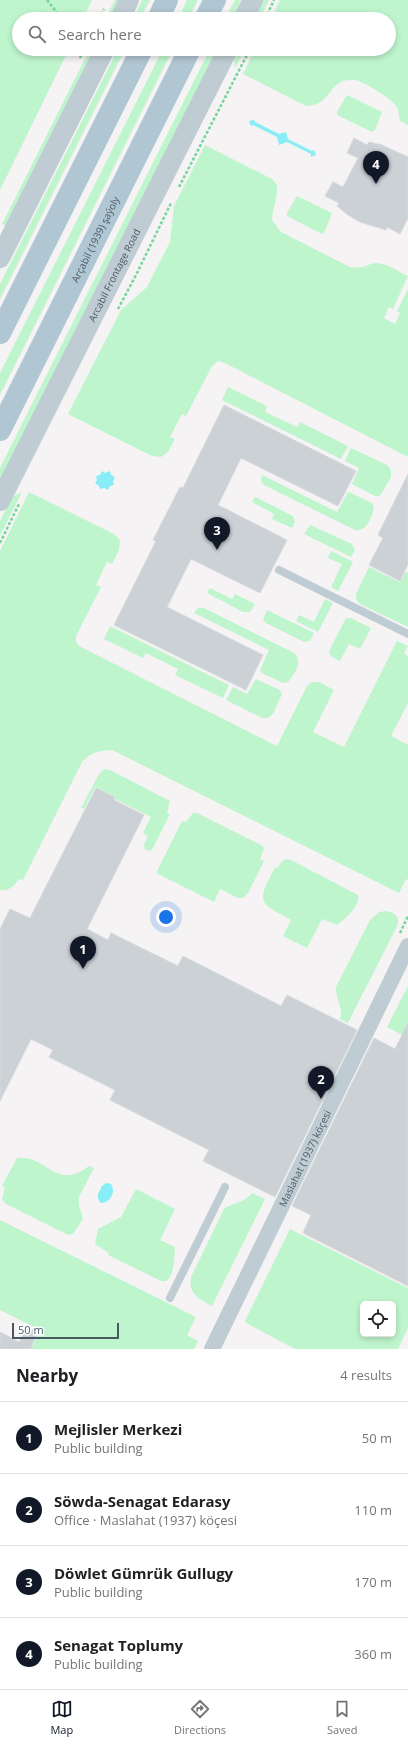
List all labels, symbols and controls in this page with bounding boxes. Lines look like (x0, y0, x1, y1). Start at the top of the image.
search box (12, 12, 396, 56)
icon: search (26, 23, 48, 45)
text: Search here (58, 24, 142, 44)
pin: 4 (363, 151, 389, 184)
street label: Arçabil (1939) şaýoly (68, 193, 123, 285)
street label: Arcabil Frontage Road (85, 226, 143, 324)
pin: 3 (204, 517, 230, 550)
your location (156, 907, 176, 927)
pin: 1 (70, 936, 96, 969)
pin: 2 (308, 1066, 334, 1099)
street label: Maslahat (1937) köçesi (275, 1108, 334, 1209)
map controls (360, 1301, 396, 1337)
button: locate (360, 1301, 396, 1337)
scale bar (12, 1321, 119, 1340)
text: 50 m (18, 1322, 44, 1337)
text: Nearby (16, 1364, 78, 1387)
text: 4 results (340, 1366, 392, 1384)
text: Mejlisler Merkezi (54, 1419, 182, 1439)
text: 1 (25, 1429, 33, 1447)
text: 50 m (362, 1429, 392, 1447)
text: Public building (54, 1439, 143, 1457)
text: Söwda-Senagat Edarasy (54, 1491, 231, 1511)
text: 2 (25, 1501, 33, 1519)
text: 110 m (354, 1501, 392, 1519)
text: Office · Maslahat (1937) köçesi (54, 1511, 237, 1529)
text: Döwlet Gümrük Gullugy (54, 1563, 233, 1583)
text: 3 (25, 1573, 33, 1591)
text: 170 m (354, 1573, 392, 1591)
text: Public building (54, 1583, 143, 1601)
text: Senagat Toplumy (54, 1635, 183, 1655)
text: 4 (25, 1645, 33, 1663)
text: 360 m (354, 1645, 392, 1663)
text: Public building (54, 1655, 143, 1673)
tab: Map (50, 1698, 73, 1737)
tab: Directions (174, 1698, 226, 1737)
tab: Saved (327, 1698, 358, 1737)

